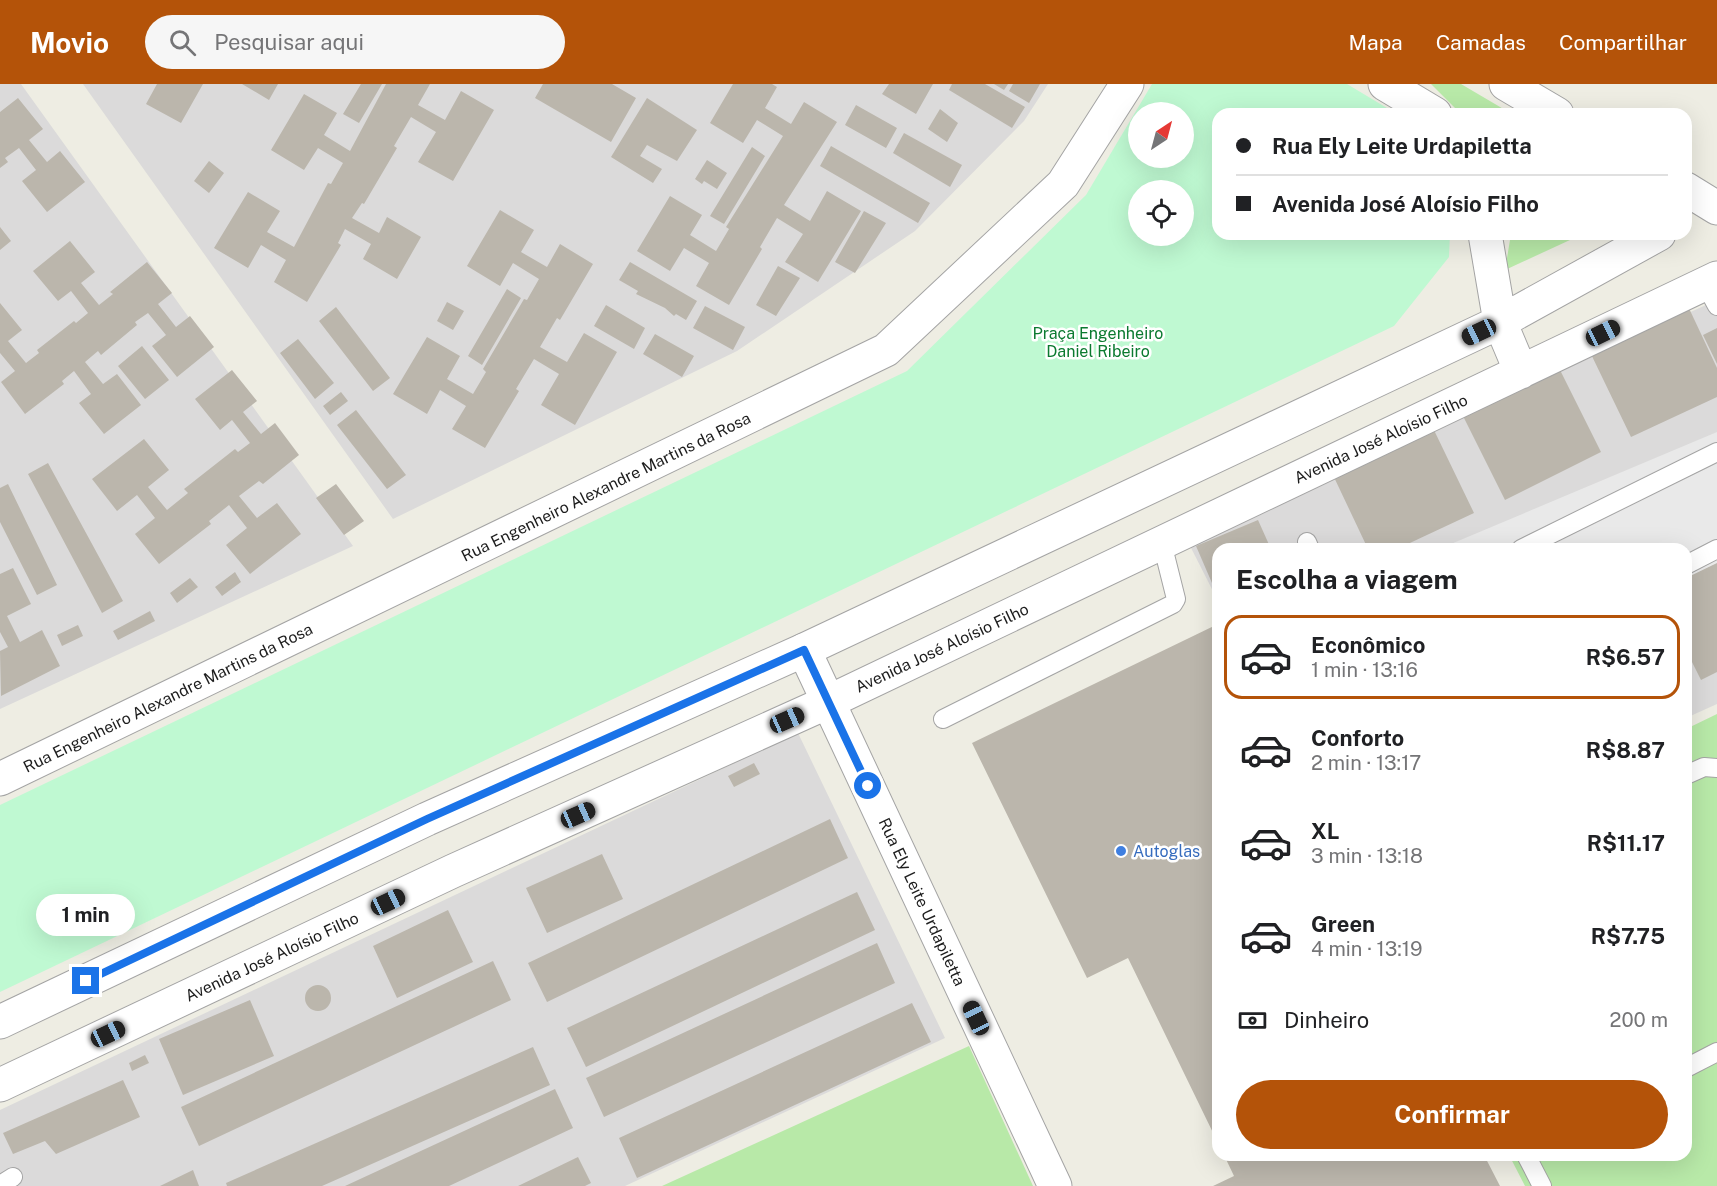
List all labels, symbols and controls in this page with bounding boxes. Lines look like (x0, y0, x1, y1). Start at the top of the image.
search box (145, 15, 565, 69)
text: Movio (30, 26, 109, 59)
icon: search (166, 26, 199, 59)
text: Pesquisar aqui (214, 29, 364, 55)
text: Mapa (1349, 30, 1403, 55)
text: Camadas (1436, 30, 1526, 55)
text: Compartilhar (1559, 30, 1687, 55)
north arrow (1128, 102, 1194, 168)
map controls (1128, 102, 1194, 246)
text: Rua Ely Leite Urdapiletta (1272, 133, 1532, 159)
button: locate (1128, 180, 1194, 246)
text: Avenida José Aloísio Filho (1272, 191, 1539, 217)
car (1459, 316, 1499, 348)
car (1583, 317, 1623, 349)
park label: Praça Engenheiro Daniel Ribeiro (1033, 324, 1163, 361)
street label: Avenida José Aloísio Filho (1291, 390, 1471, 488)
street label: Rua Engenheiro Alexandre Martins da Rosa (458, 408, 754, 566)
text: Escolha a viagem (1236, 563, 1458, 595)
street label: Avenida José Aloísio Filho (852, 599, 1032, 697)
street label: Rua Engenheiro Alexandre Martins da Rosa (20, 619, 316, 777)
icon: car (1239, 630, 1293, 684)
text: Econômico (1311, 632, 1426, 658)
text: R$6.57 (1586, 644, 1665, 670)
text: 1 min · 13:16 (1311, 658, 1418, 682)
car (767, 704, 807, 736)
icon: car (1239, 723, 1293, 777)
text: Conforto (1311, 725, 1404, 751)
text: R$8.87 (1586, 737, 1665, 763)
text: 2 min · 13:17 (1311, 751, 1421, 775)
route start (854, 772, 881, 799)
car (558, 799, 598, 831)
street label: Rua Ely Leite Urdapiletta (875, 815, 969, 989)
icon: car (1239, 816, 1293, 870)
text: XL (1311, 818, 1339, 844)
text: R$11.17 (1587, 830, 1665, 856)
place label: Autoglas (1133, 842, 1200, 861)
marker: Autoglas (1114, 844, 1128, 858)
text: 3 min · 13:18 (1311, 844, 1423, 868)
car (368, 886, 408, 918)
callout: 1 min (36, 894, 136, 936)
text: 1 min (61, 903, 110, 927)
street label: Avenida José Aloísio Filho (182, 908, 362, 1006)
icon: car (1239, 909, 1293, 963)
text: Green (1311, 911, 1375, 937)
text: R$7.75 (1591, 923, 1665, 949)
text: 4 min · 13:19 (1311, 937, 1422, 961)
route end (72, 967, 99, 994)
car (960, 998, 992, 1038)
icon: cash (1236, 1004, 1269, 1037)
text: Dinheiro (1284, 1007, 1369, 1033)
text: 200 m (1610, 1008, 1668, 1032)
car (88, 1018, 128, 1050)
button: Confirmar (1236, 1080, 1668, 1149)

